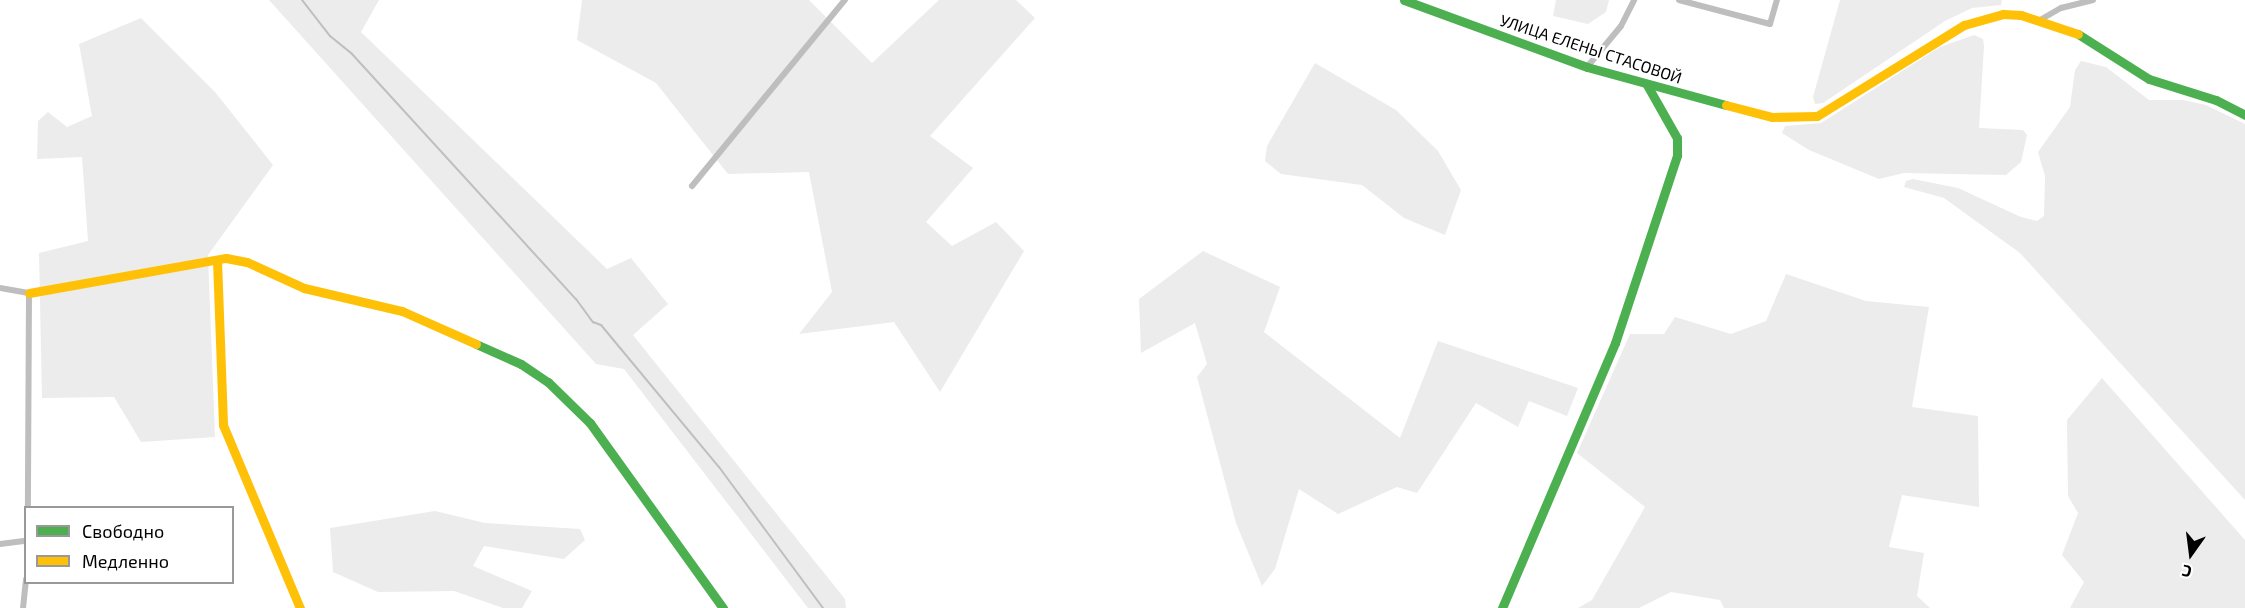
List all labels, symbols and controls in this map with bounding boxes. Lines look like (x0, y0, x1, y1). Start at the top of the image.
street label: УЛИЦА ЕЛЕНЫ СТАСОВОЙ (1498, 11, 1684, 87)
legend (24, 506, 234, 584)
text: Свободно (82, 520, 164, 542)
north arrow (2161, 524, 2221, 584)
text: Медленно (82, 550, 169, 572)
text: С (2180, 562, 2193, 582)

